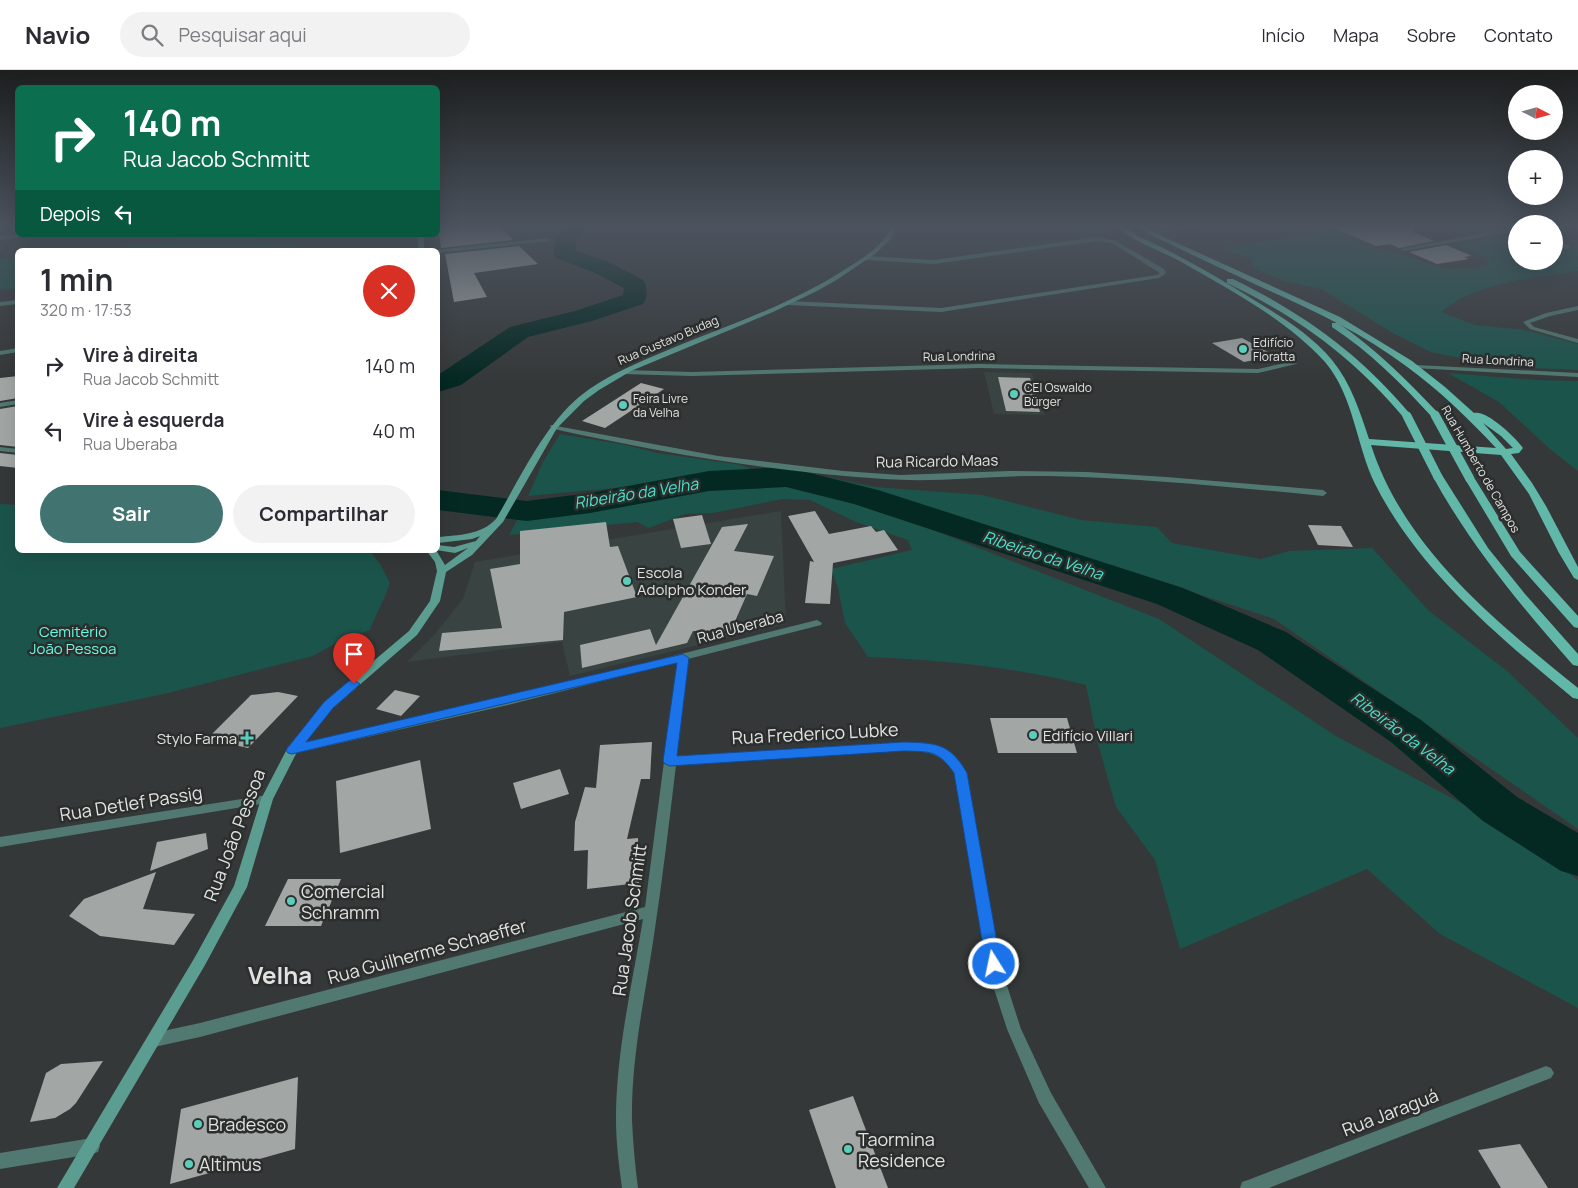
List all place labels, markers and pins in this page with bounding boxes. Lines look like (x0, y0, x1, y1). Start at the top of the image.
place label: Edifício Floratta (1253, 334, 1295, 365)
marker: Edifício Floratta (1237, 343, 1249, 355)
place label: CEI Oswaldo Bürger (1024, 379, 1092, 410)
marker: CEI Oswaldo Bürger (1008, 388, 1020, 400)
place label: Feira Livre da Velha (633, 390, 688, 421)
marker: Feira Livre da Velha (617, 399, 629, 411)
place label: Escola Adolpho Konder (637, 562, 747, 600)
marker: Escola Adolpho Konder (621, 575, 633, 587)
pin (333, 633, 375, 684)
place label: Edifício Villari (1043, 725, 1133, 746)
place label: Stylo Farma (157, 728, 237, 749)
marker: Edifício Villari (1027, 729, 1039, 741)
marker: Stylo Farma (241, 732, 253, 744)
place label: Comercial Schramm (301, 879, 385, 924)
marker: Comercial Schramm (285, 895, 297, 907)
place label: Bradesco (208, 1112, 286, 1136)
marker: Bradesco (192, 1118, 204, 1130)
place label: Taormina Residence (858, 1127, 945, 1172)
marker: Taormina Residence (842, 1143, 854, 1155)
place label: Altimus (199, 1152, 261, 1176)
marker: Altimus (183, 1158, 195, 1170)

